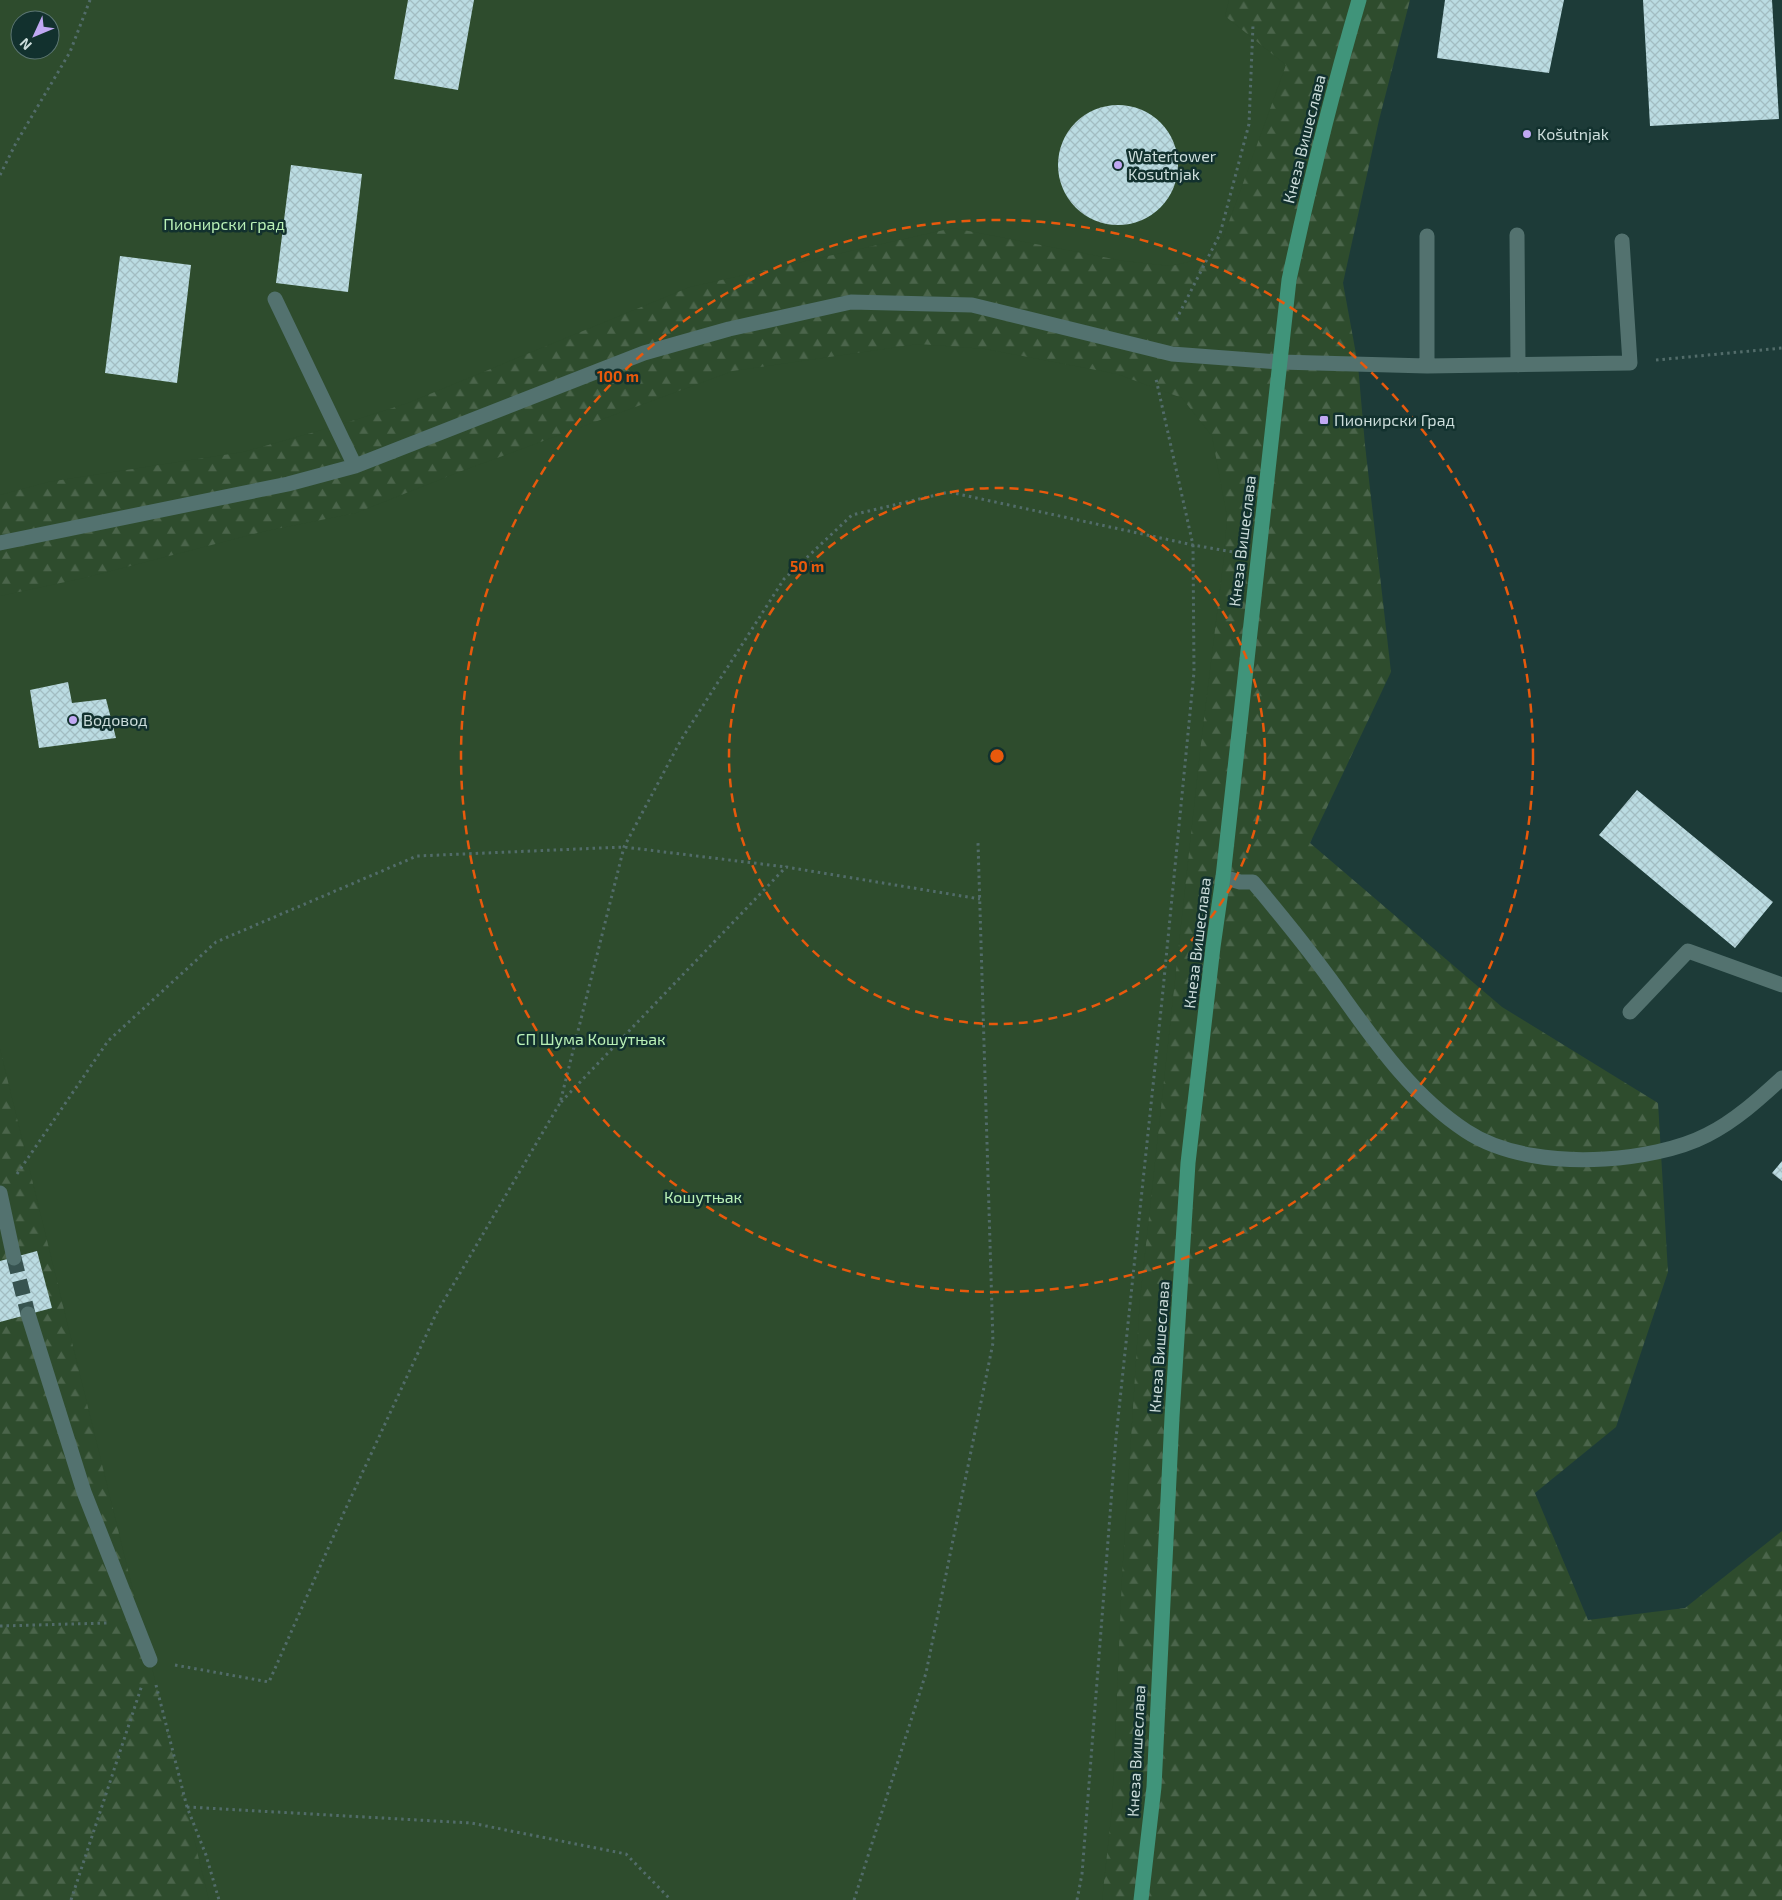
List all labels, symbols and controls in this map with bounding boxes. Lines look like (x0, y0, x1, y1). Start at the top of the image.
north arrow (10, 10, 60, 60)
text: N (16, 35, 35, 54)
street label: Кнеза Вишеслава (1278, 72, 1329, 205)
place label: Košutnjak (1537, 124, 1609, 144)
marker: Košutnjak (1521, 128, 1533, 140)
place label: Watertower Kosutnjak (1128, 146, 1217, 184)
marker: Watertower Kosutnjak (1112, 159, 1124, 171)
park label: Пионирски град (163, 214, 285, 233)
text: 100 m (597, 367, 639, 385)
place label: Пионирски Град (1334, 410, 1455, 429)
marker: Пионирски Град (1318, 414, 1330, 426)
street label: Кнеза Вишеслава (1224, 474, 1259, 608)
text: 50 m (790, 557, 824, 575)
place label: Водовод (83, 710, 147, 729)
marker: Водовод (67, 714, 79, 726)
centre of rings (988, 747, 1006, 765)
street label: Кнеза Вишеслава (1179, 876, 1214, 1010)
park label: СП Шума Кошутњак (516, 1029, 666, 1049)
park label: Кошутњак (664, 1187, 743, 1207)
street label: Кнеза Вишеслава (1144, 1280, 1173, 1414)
street label: Кнеза Вишеслава (1123, 1684, 1148, 1817)

